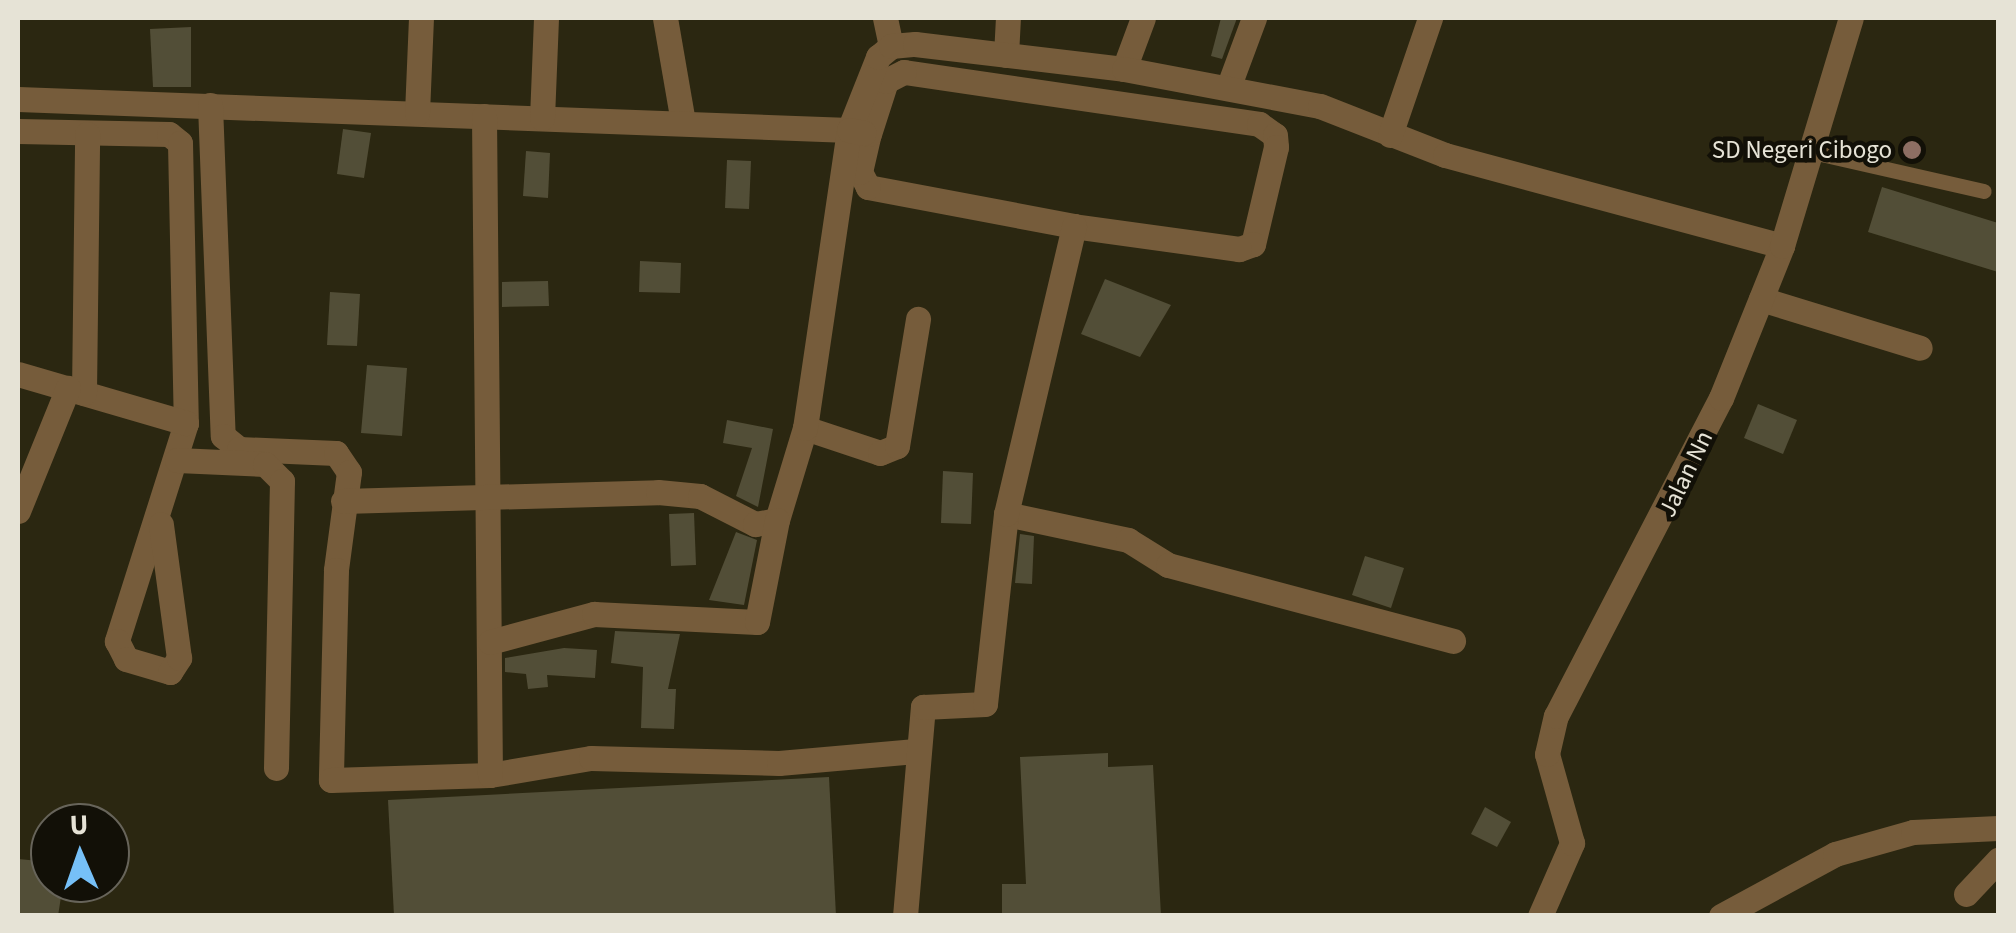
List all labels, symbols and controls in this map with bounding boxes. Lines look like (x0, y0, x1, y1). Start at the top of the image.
place label: SD Negeri Cibogo (1712, 135, 1892, 165)
marker: SD Negeri Cibogo (1901, 139, 1923, 161)
street label: Jalan Nn (1652, 426, 1720, 522)
north arrow (30, 803, 130, 903)
text: U (69, 805, 89, 845)

